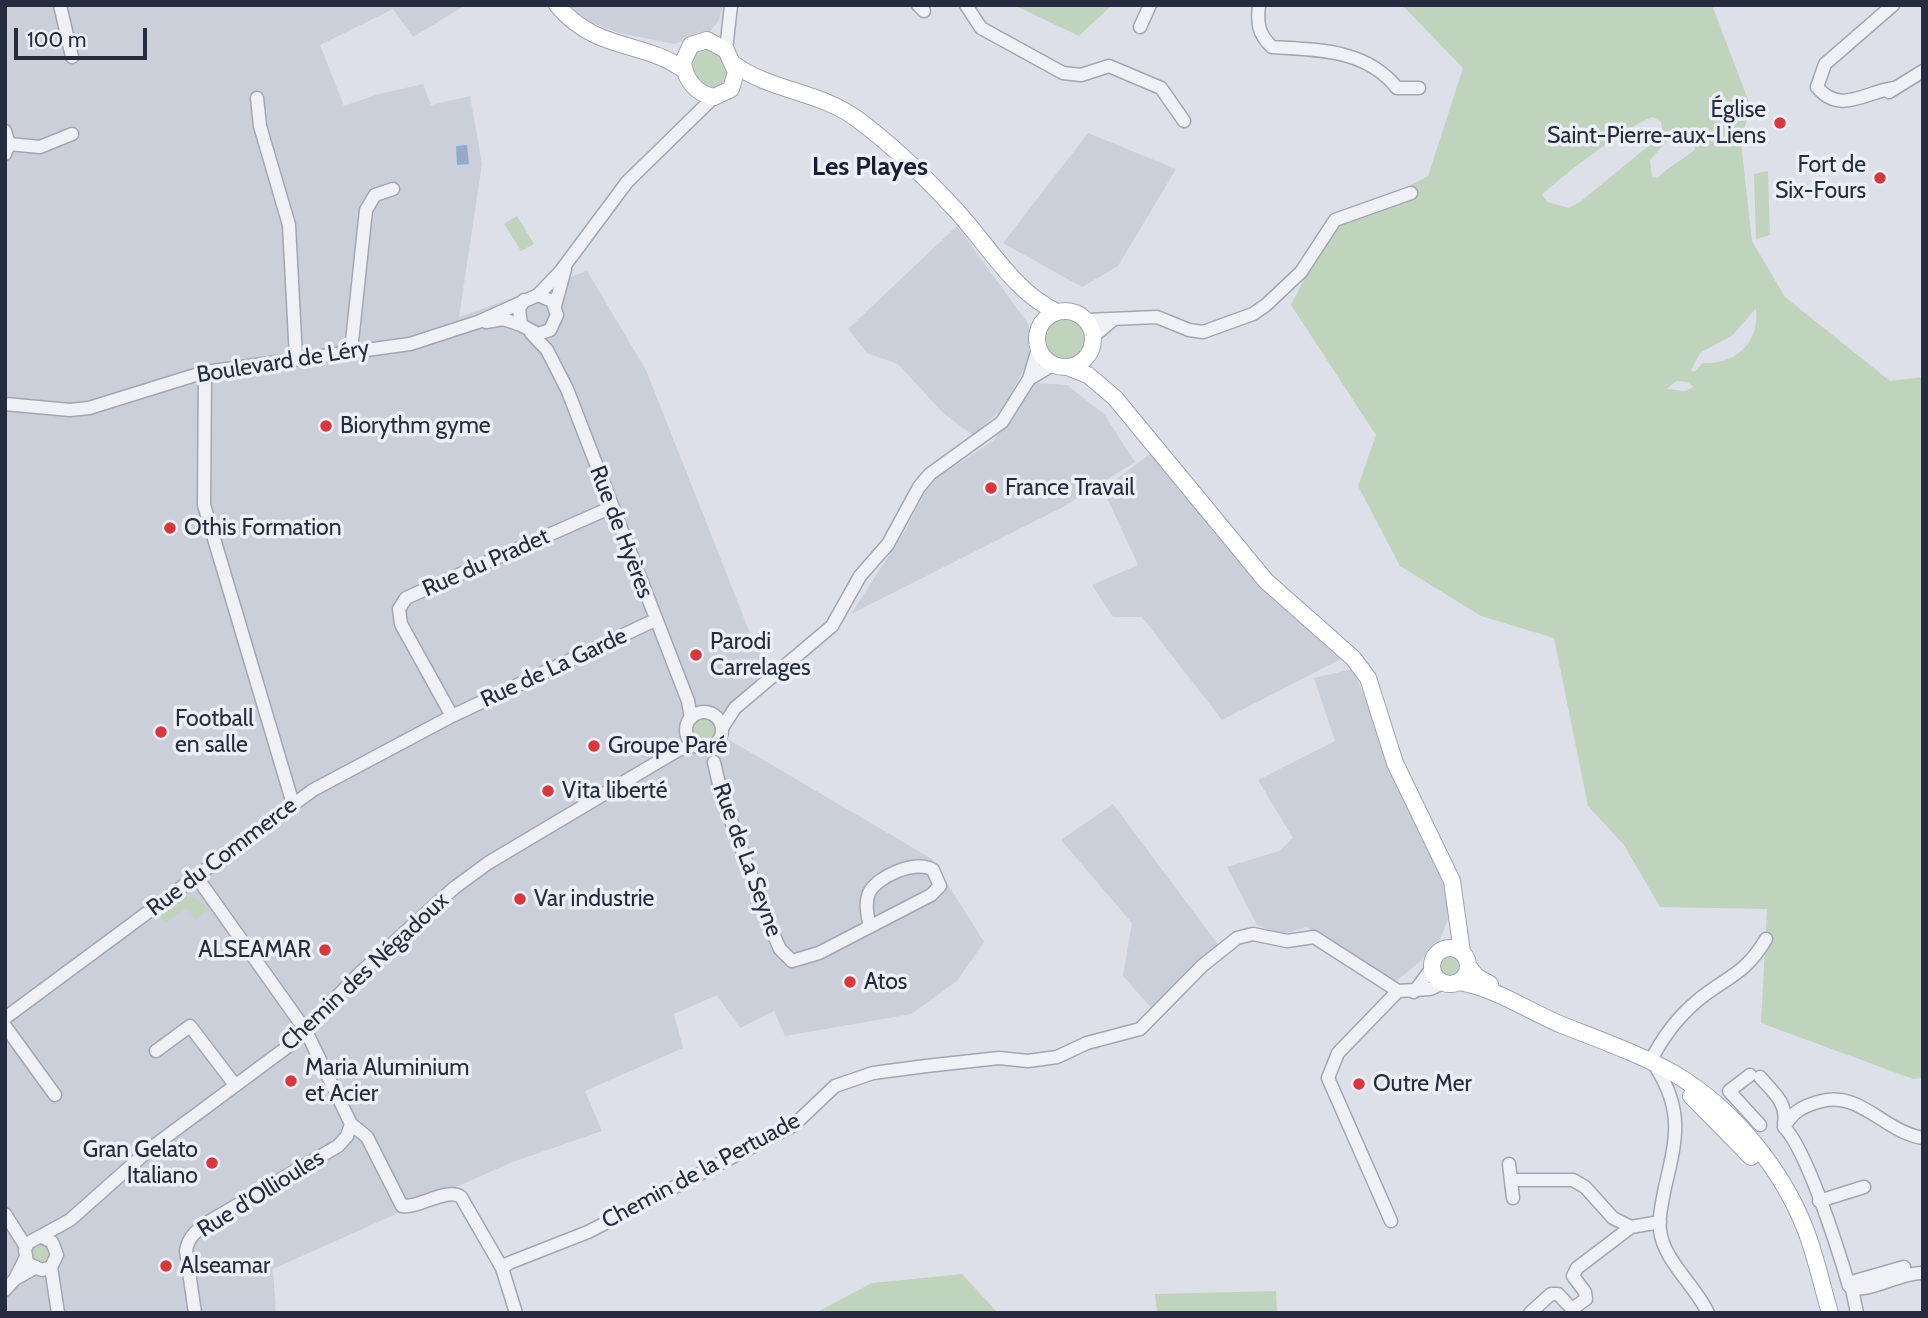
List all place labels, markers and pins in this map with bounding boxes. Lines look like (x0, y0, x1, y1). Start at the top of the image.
place label: Église Saint-Pierre-aux-Liens (1547, 96, 1766, 150)
marker: Église Saint-Pierre-aux-Liens (1772, 115, 1788, 131)
place label: Fort de Six-Fours (1775, 151, 1866, 205)
marker: Fort de Six-Fours (1872, 170, 1888, 186)
place label: Biorythm gyme (340, 412, 491, 440)
marker: Biorythm gyme (318, 418, 334, 434)
place label: France Travail (1005, 474, 1135, 502)
marker: France Travail (983, 480, 999, 496)
place label: Othis Formation (184, 514, 342, 542)
marker: Othis Formation (162, 520, 178, 536)
place label: Parodi Carrelages (710, 628, 810, 682)
marker: Parodi Carrelages (688, 647, 704, 663)
place label: Football en salle (175, 705, 254, 759)
marker: Football en salle (153, 724, 169, 740)
place label: Groupe Paré (608, 732, 727, 760)
marker: Groupe Paré (586, 738, 602, 754)
place label: Vita liberté (562, 777, 667, 805)
marker: Vita liberté (540, 783, 556, 799)
place label: Var industrie (534, 885, 654, 913)
marker: Var industrie (512, 891, 528, 907)
place label: ALSEAMAR (198, 936, 311, 964)
marker: ALSEAMAR (317, 942, 333, 958)
place label: Atos (864, 968, 907, 996)
marker: Atos (842, 974, 858, 990)
place label: Maria Aluminium et Acier (305, 1054, 469, 1108)
place label: Outre Mer (1373, 1070, 1472, 1098)
marker: Maria Aluminium et Acier (283, 1073, 299, 1089)
marker: Outre Mer (1351, 1076, 1367, 1092)
place label: Gran Gelato Italiano (83, 1136, 198, 1190)
marker: Gran Gelato Italiano (204, 1155, 220, 1171)
place label: Alseamar (180, 1252, 270, 1280)
marker: Alseamar (158, 1258, 174, 1274)

